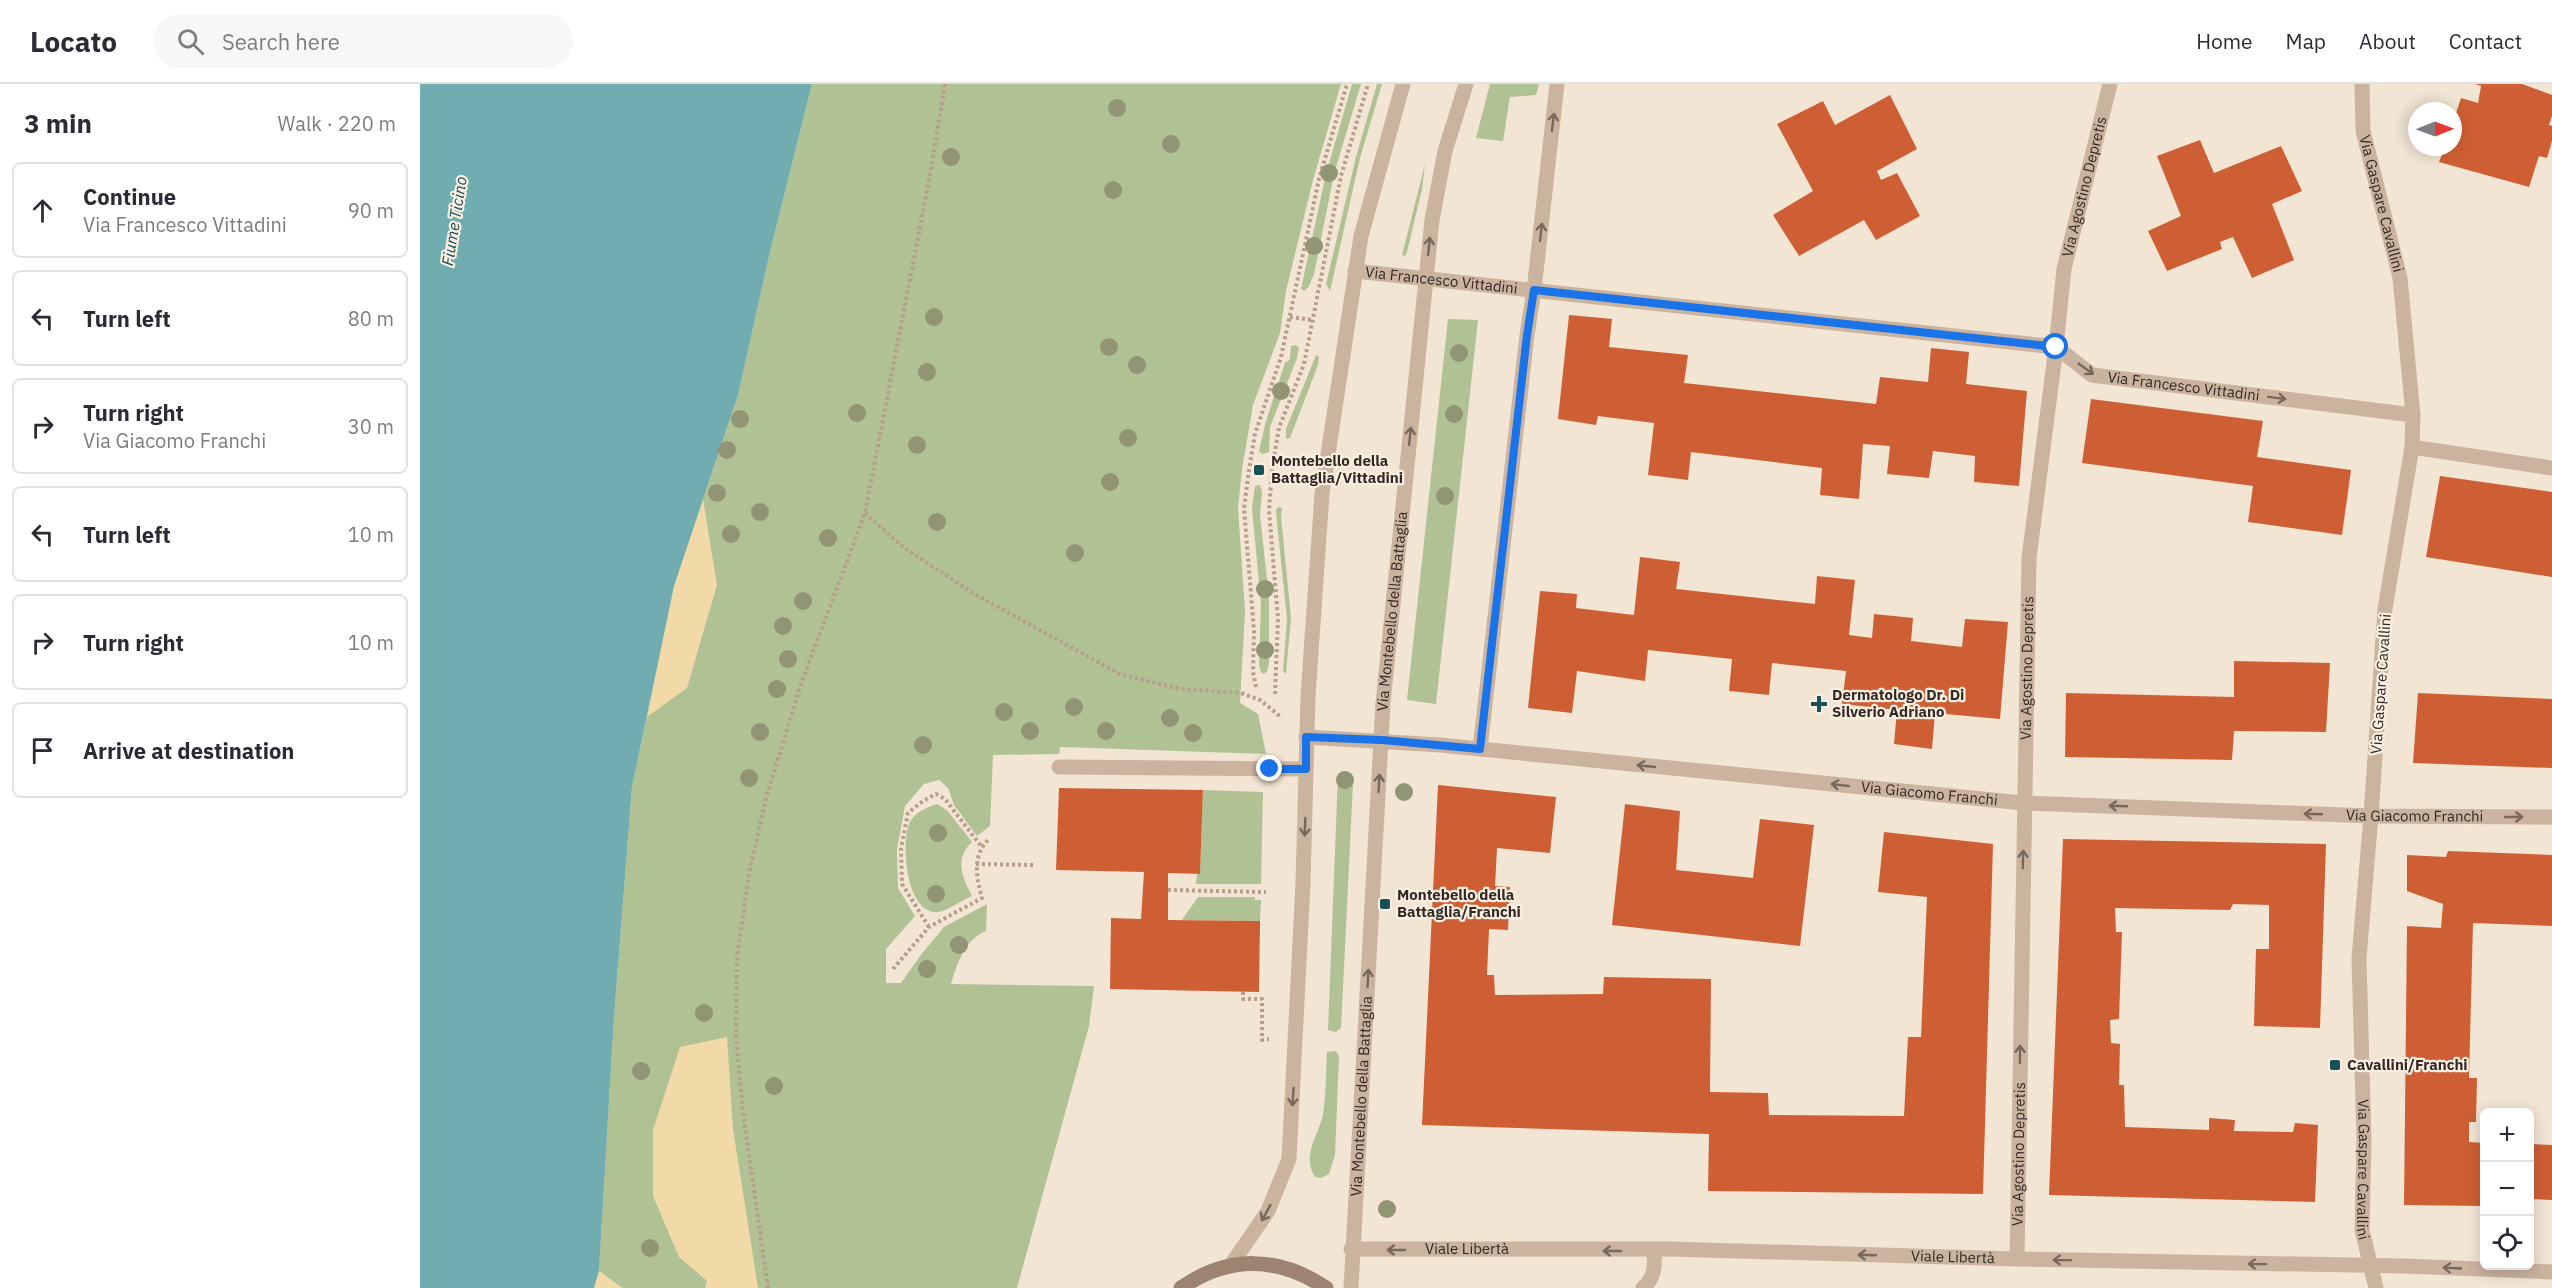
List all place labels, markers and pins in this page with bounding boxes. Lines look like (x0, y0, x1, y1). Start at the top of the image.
place label: Montebello della Battaglia/Vittadini (1271, 451, 1403, 487)
marker: Montebello della Battaglia/Vittadini (1252, 463, 1266, 477)
place label: Dermatologo Dr. Di Silverio Adriano (1832, 685, 1964, 721)
marker: Dermatologo Dr. Di Silverio Adriano (1810, 695, 1828, 713)
place label: Montebello della Battaglia/Franchi (1397, 885, 1521, 921)
marker: Montebello della Battaglia/Franchi (1378, 897, 1392, 911)
place label: Cavallini/Franchi (2347, 1055, 2468, 1074)
marker: Cavallini/Franchi (2328, 1058, 2342, 1072)

